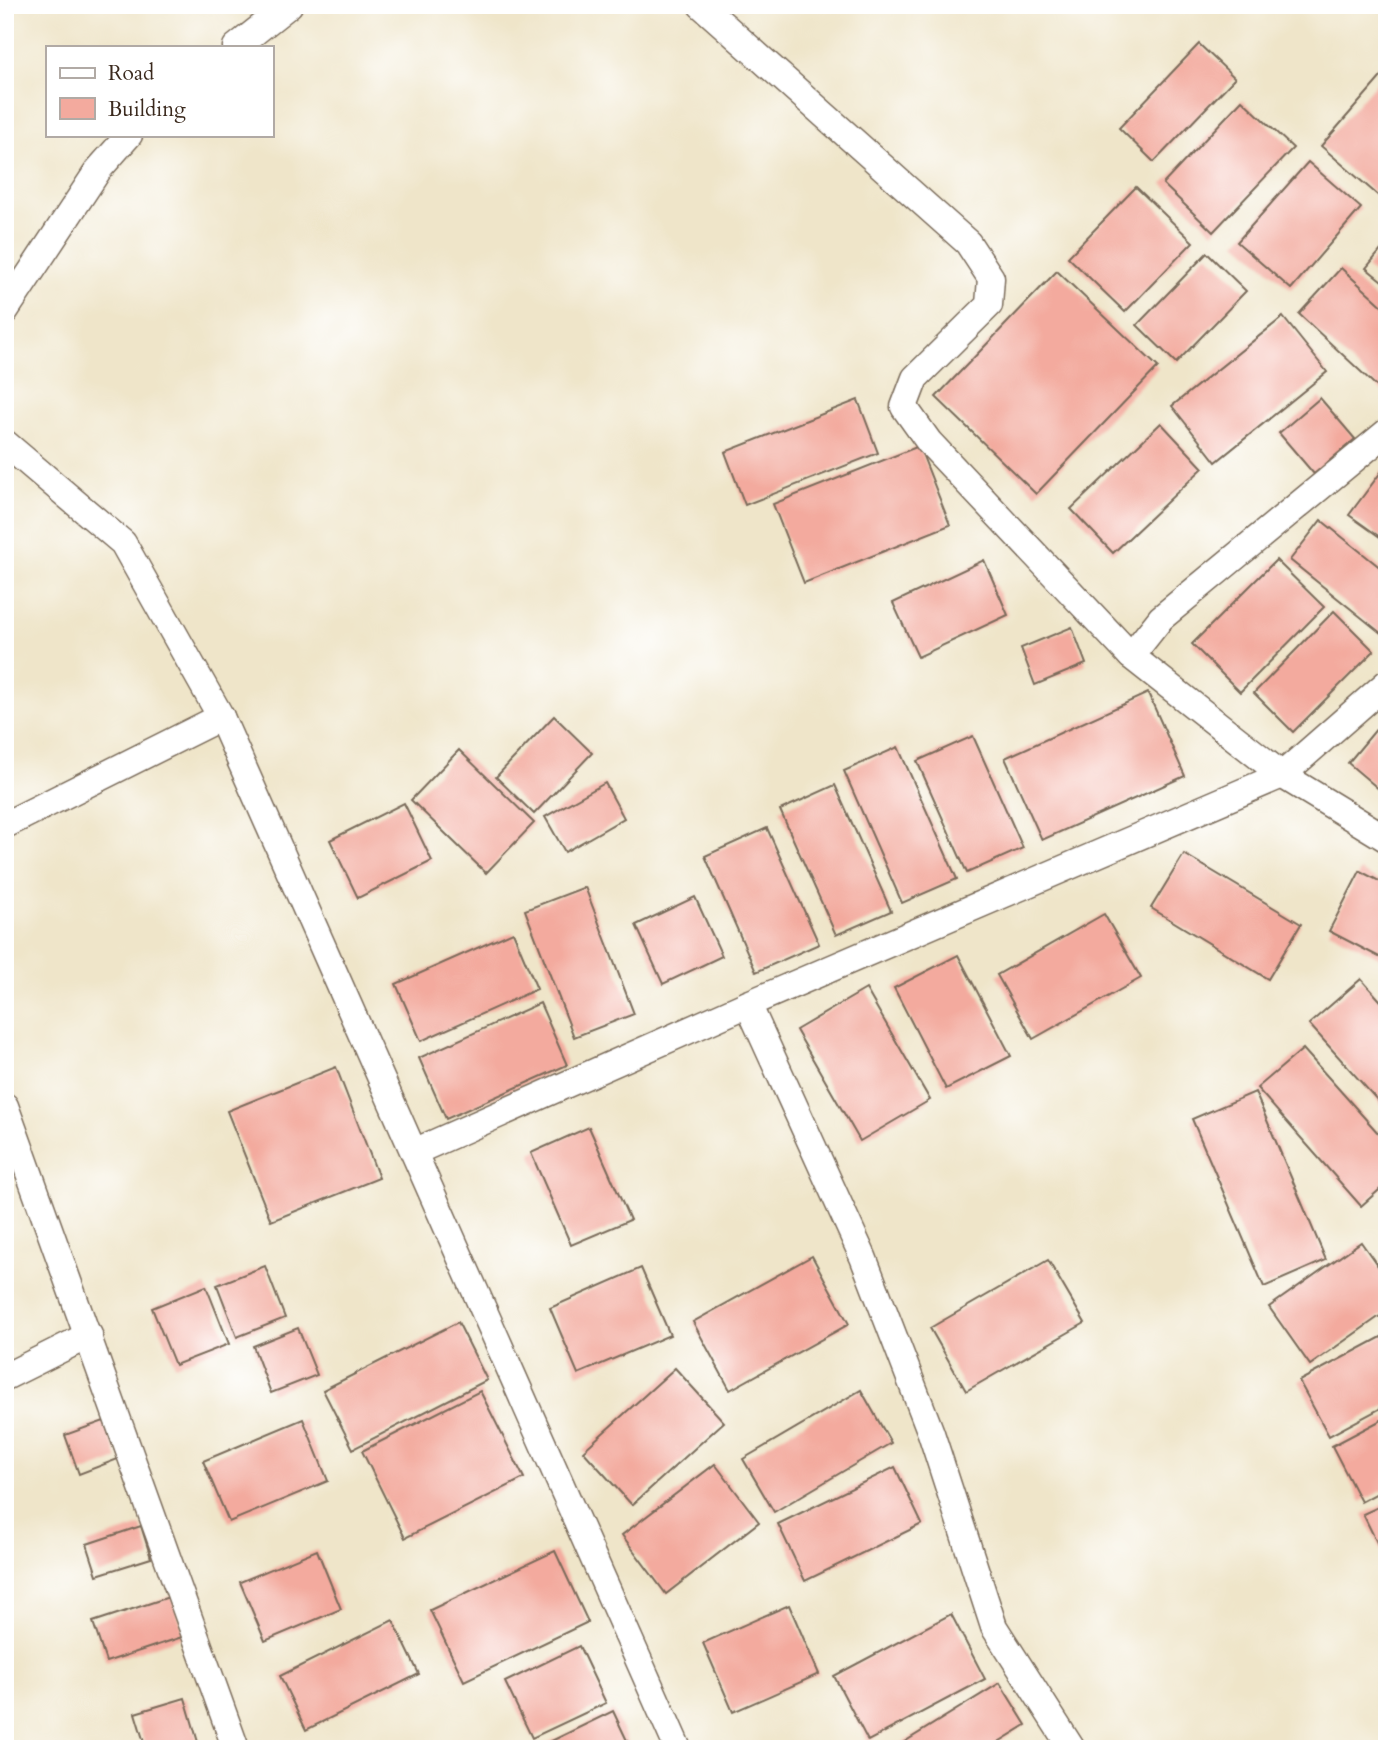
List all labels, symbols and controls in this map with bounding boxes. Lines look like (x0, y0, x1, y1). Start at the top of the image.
legend (46, 46, 273, 136)
text: Road (108, 59, 154, 88)
text: Building (108, 95, 186, 124)

